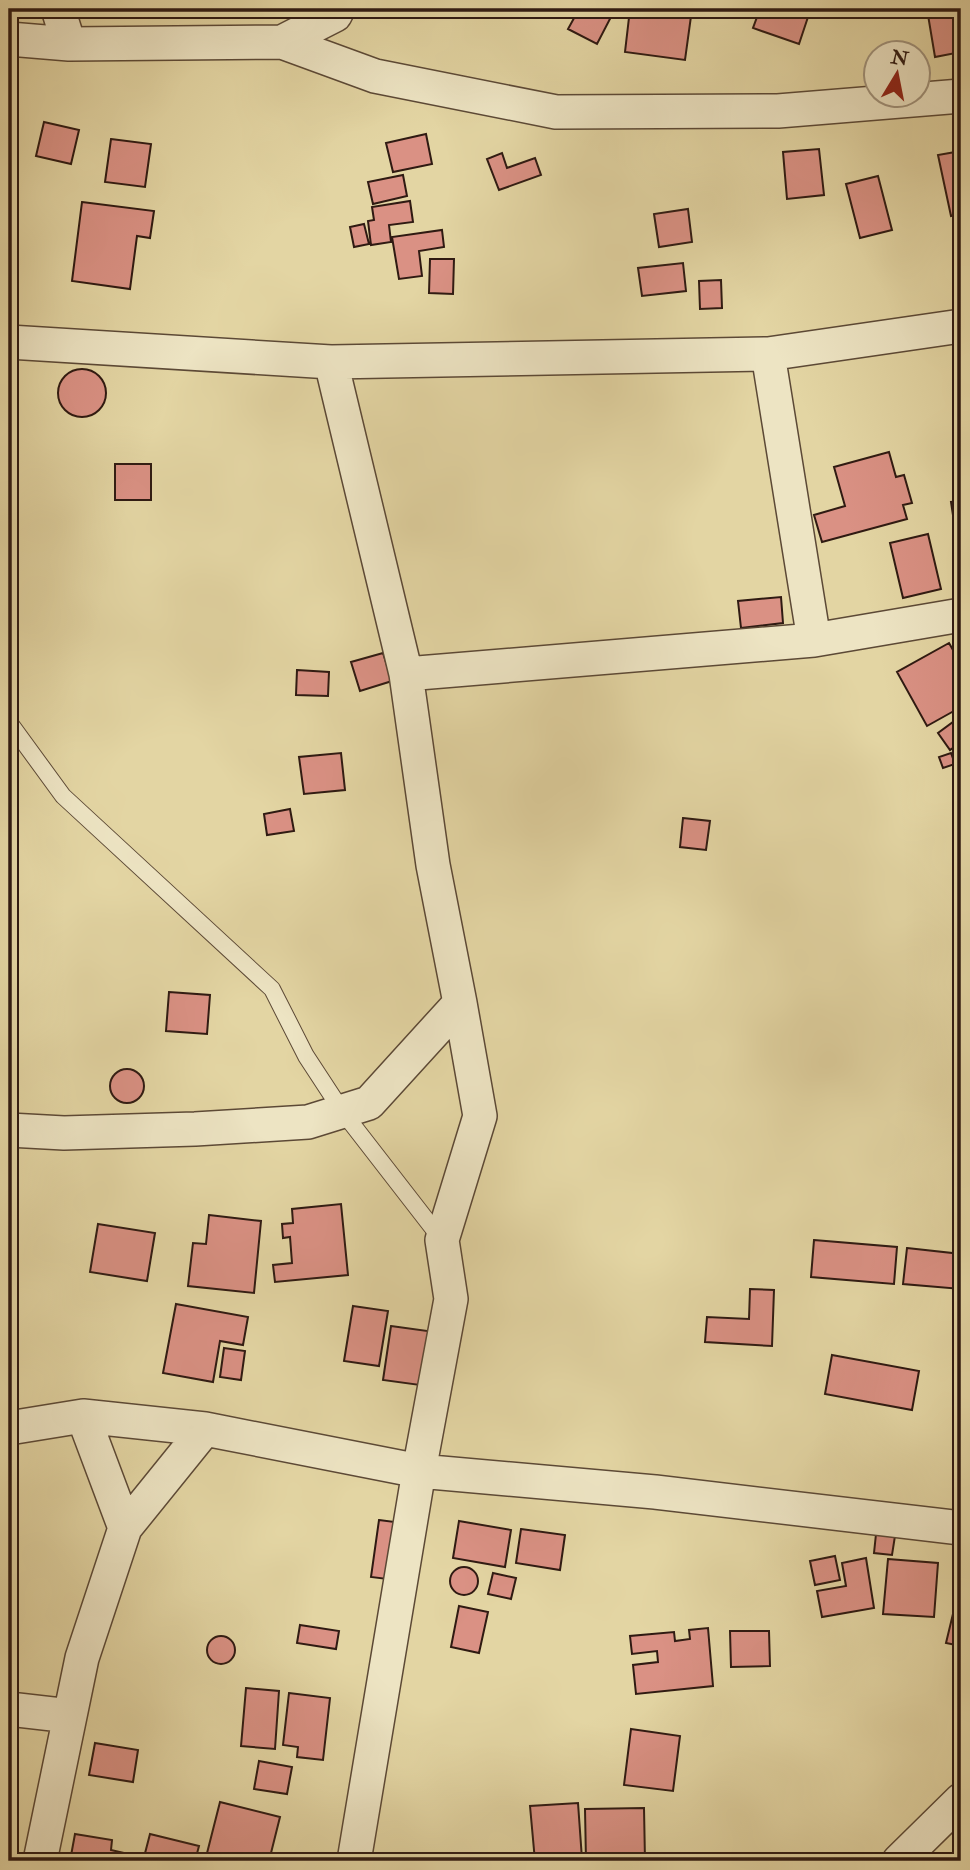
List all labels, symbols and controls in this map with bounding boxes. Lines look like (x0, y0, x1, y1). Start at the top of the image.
north arrow (862, 38, 932, 108)
text: N (888, 45, 911, 72)

